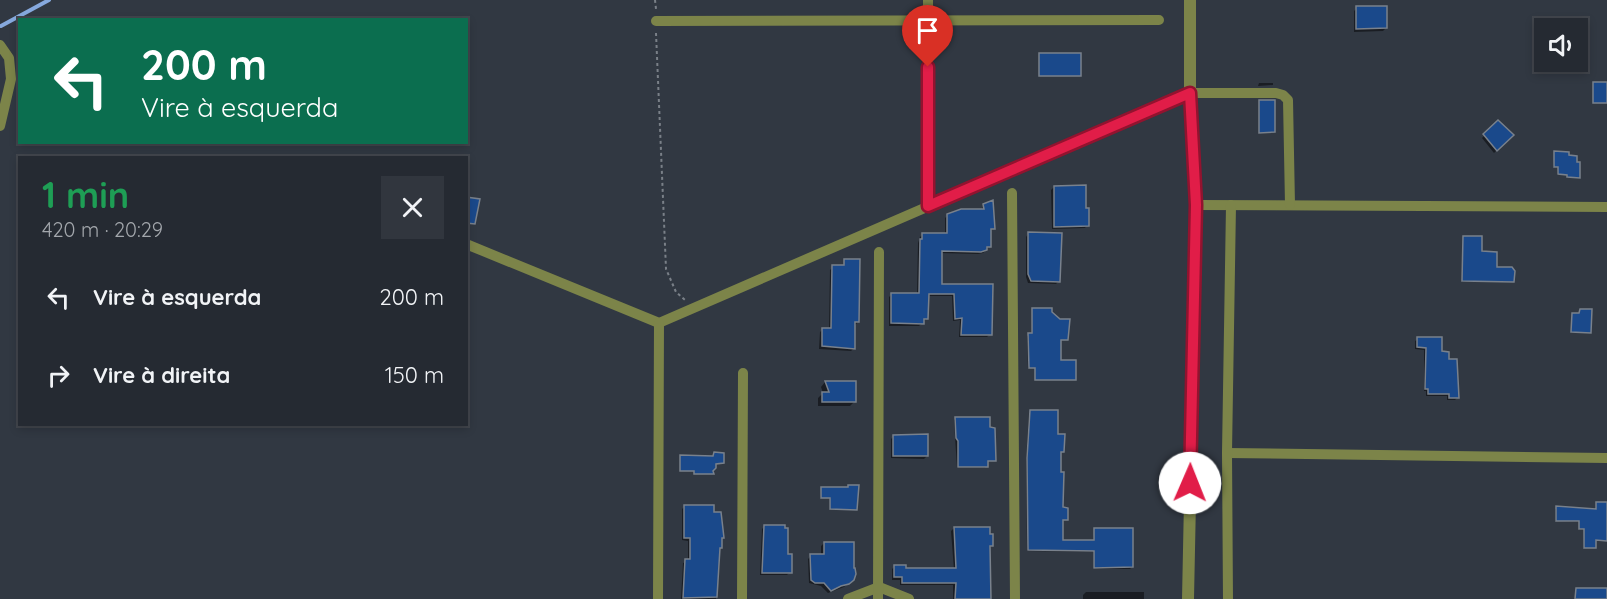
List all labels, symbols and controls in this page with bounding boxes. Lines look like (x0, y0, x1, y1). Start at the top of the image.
pin (902, 5, 953, 67)
icon: arrive (911, 14, 944, 47)
map controls (1534, 18, 1588, 72)
button: sound (1534, 18, 1588, 72)
text: 200 m (141, 38, 267, 91)
icon: left (42, 42, 120, 120)
text: Vire à esquerda (141, 90, 338, 124)
text: 1 min (42, 172, 129, 217)
button: close (381, 176, 444, 239)
text: 420 m · 20:29 (42, 217, 163, 242)
icon: left (42, 281, 75, 314)
text: Vire à esquerda (93, 283, 261, 311)
text: 200 m (380, 283, 444, 311)
icon: right (42, 359, 75, 392)
text: Vire à direita (93, 361, 230, 389)
text: 150 m (385, 361, 444, 389)
position arrow (1158, 451, 1222, 515)

